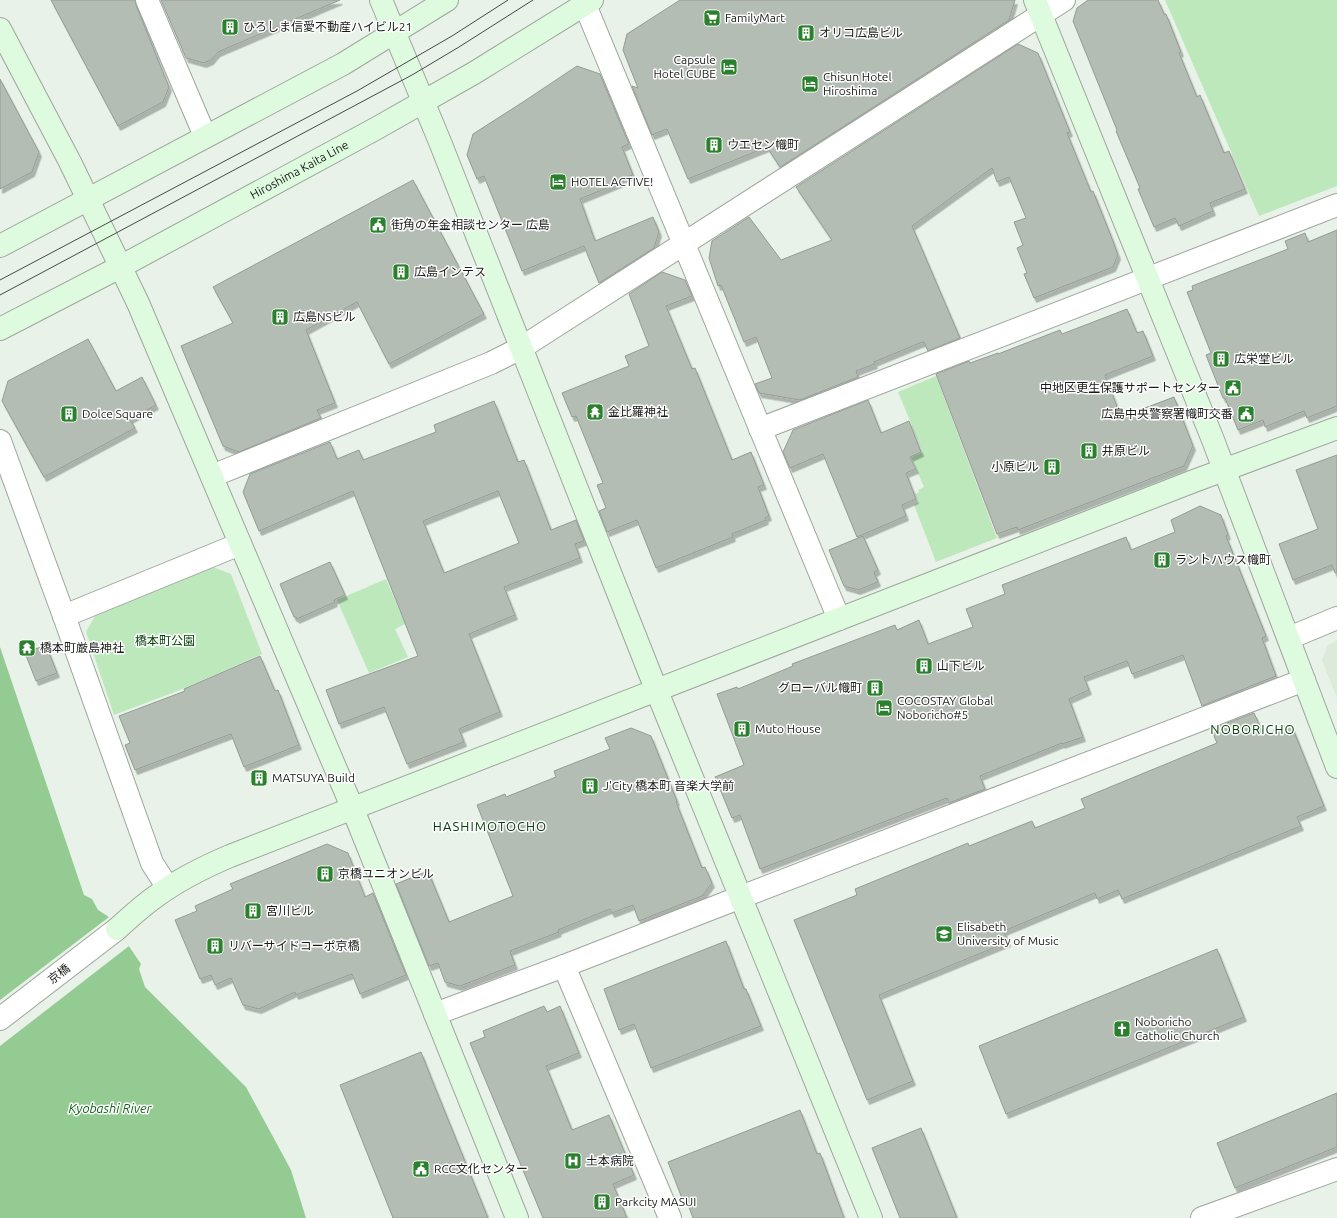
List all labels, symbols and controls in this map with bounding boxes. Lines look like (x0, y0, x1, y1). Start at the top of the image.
supermarket icon: FamilyMart (702, 8, 722, 28)
place label: FamilyMart (725, 11, 785, 24)
building icon: ひろしま信愛不動産ハイビル21 (220, 17, 240, 37)
place label: ひろしま信愛不動産ハイビル21 (243, 20, 412, 33)
building icon: オリコ広島ビル (796, 23, 816, 43)
place label: オリコ広島ビル (819, 26, 903, 39)
place label: Capsule Hotel CUBE (654, 53, 716, 80)
hotel icon: Capsule Hotel CUBE (719, 57, 739, 77)
place label: Chisun Hotel Hiroshima (823, 70, 892, 97)
hotel icon: Chisun Hotel Hiroshima (800, 74, 820, 94)
building icon: ウエセン幟町 (704, 135, 724, 155)
street label: Hiroshima Kaita Line (248, 138, 350, 201)
place label: ウエセン幟町 (727, 138, 799, 151)
hotel icon: HOTEL ACTIVE! (548, 172, 568, 192)
place label: HOTEL ACTIVE! (571, 175, 653, 188)
public building icon: 街角の年金相談センター 広島 (368, 215, 388, 235)
place label: 街角の年金相談センター 広島 (391, 218, 550, 231)
building icon: 広島インテス (391, 262, 411, 282)
place label: 広島インテス (414, 265, 486, 278)
building icon: 広島NSビル (270, 307, 290, 327)
place label: 広島NSビル (293, 310, 356, 323)
building icon: 広栄堂ビル (1211, 349, 1231, 369)
place label: 広栄堂ビル (1234, 352, 1294, 365)
public building icon: 中地区更生保護サポートセンター (1223, 378, 1243, 398)
place label: 中地区更生保護サポートセンター (1040, 381, 1220, 394)
temple icon: 金比羅神社 (585, 402, 605, 422)
building icon: Dolce Square (59, 404, 79, 424)
public building icon: 広島中央警察署幟町交番 (1236, 404, 1256, 424)
place label: 金比羅神社 (608, 405, 668, 418)
place label: Dolce Square (82, 407, 153, 420)
place label: 広島中央警察署幟町交番 (1101, 407, 1233, 420)
building icon: 井原ビル (1079, 441, 1099, 461)
place label: 井原ビル (1102, 444, 1150, 457)
building icon: 小原ビル (1042, 457, 1062, 477)
place label: 小原ビル (991, 460, 1039, 473)
building icon: ラントハウス幟町 (1152, 550, 1172, 570)
place label: ラントハウス幟町 (1175, 553, 1271, 566)
park label: 橋本町公園 (135, 634, 195, 647)
temple icon: 橋本町厳島神社 (17, 638, 37, 658)
place label: 橋本町厳島神社 (40, 641, 124, 654)
building icon: 山下ビル (914, 656, 934, 676)
place label: 山下ビル (937, 659, 985, 672)
building icon: グローバル幟町 (865, 678, 885, 698)
place label: グローバル幟町 (778, 681, 862, 694)
place label: COCOSTAY Global Noboricho#5 (897, 694, 993, 721)
hotel icon: COCOSTAY Global Noboricho#5 (874, 698, 894, 718)
building icon: Muto House (732, 719, 752, 739)
place label: Muto House (755, 722, 821, 735)
district label: NOBORICHO (1210, 722, 1296, 736)
building icon: MATSUYA Build (249, 768, 269, 788)
place label: MATSUYA Build (272, 771, 355, 784)
building icon: J'City 橋本町 音楽大学前 (580, 776, 600, 796)
place label: J'City 橋本町 音楽大学前 (603, 779, 734, 792)
district label: HASHIMOTOCHO (433, 819, 547, 833)
building icon: 京橋ユニオンビル (315, 864, 335, 884)
place label: 京橋ユニオンビル (338, 867, 434, 880)
building icon: 宮川ビル (243, 901, 263, 921)
place label: 宮川ビル (266, 904, 314, 917)
place label: Elisabeth University of Music (957, 920, 1059, 947)
school or university icon: Elisabeth University of Music (934, 924, 954, 944)
building icon: リバーサイドコーポ京橋 (205, 936, 225, 956)
place label: リバーサイドコーポ京橋 (228, 939, 360, 952)
street label: 京橋 (45, 961, 72, 986)
place label: Noboricho Catholic Church (1135, 1015, 1220, 1042)
church icon: Noboricho Catholic Church (1112, 1019, 1132, 1039)
water label: Kyobashi River (69, 1101, 152, 1115)
hospital icon: 土本病院 (563, 1151, 583, 1171)
place label: 土本病院 (586, 1154, 634, 1167)
public building icon: RCC文化センター (411, 1159, 431, 1179)
place label: RCC文化センター (434, 1162, 528, 1175)
building icon: Parkcity MASUI (592, 1192, 612, 1212)
place label: Parkcity MASUI (615, 1195, 696, 1208)

